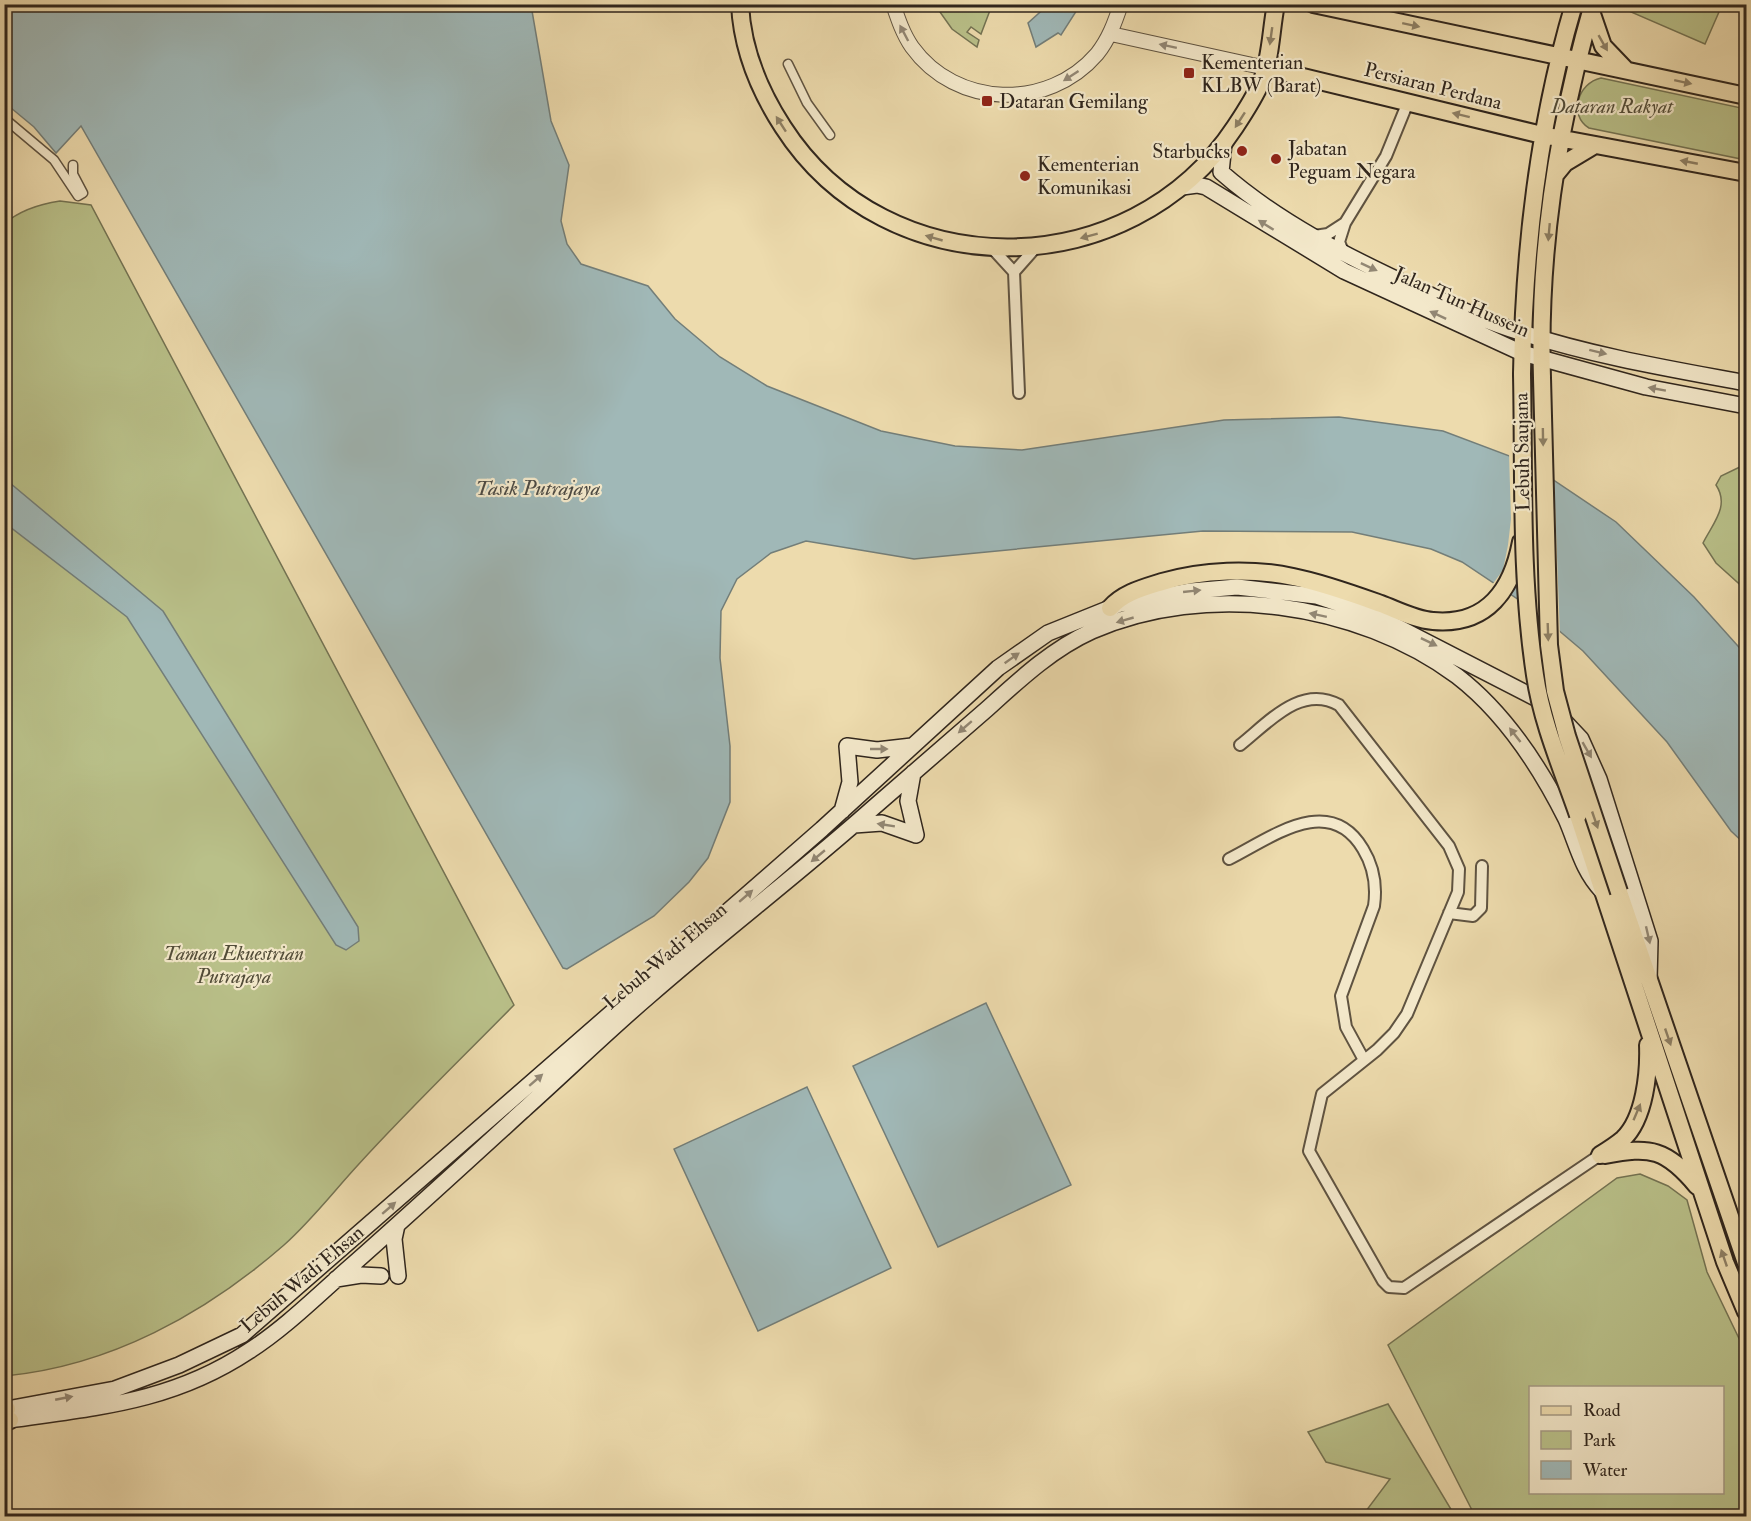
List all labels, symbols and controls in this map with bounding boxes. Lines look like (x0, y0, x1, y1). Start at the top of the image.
one-way arrow (1402, 20, 1420, 30)
one-way arrow (899, 24, 909, 41)
one-way arrow (1266, 27, 1275, 46)
one-way arrow (1598, 35, 1608, 52)
one-way arrow (1158, 41, 1177, 50)
place label: Kementerian KLBW (Barat) (1201, 50, 1321, 98)
street label: Persiaran Perdana (1362, 57, 1505, 115)
marker: Kementerian KLBW (Barat) (1182, 66, 1196, 80)
one-way arrow (1064, 70, 1080, 82)
one-way arrow (1673, 78, 1692, 87)
place label: Dataran Gemilang (999, 89, 1149, 114)
marker: Dataran Gemilang (980, 94, 994, 108)
park label: Dataran Rakyat (1550, 94, 1674, 119)
one-way arrow (1451, 109, 1470, 119)
one-way arrow (1234, 111, 1245, 128)
one-way arrow (776, 116, 787, 133)
place label: Jabatan Peguam Negara (1287, 136, 1416, 184)
place label: Starbucks (1152, 139, 1230, 164)
marker: Starbucks (1235, 144, 1249, 158)
place label: Kementerian Komunikasi (1037, 152, 1139, 200)
marker: Jabatan Peguam Negara (1269, 152, 1283, 166)
one-way arrow (1679, 158, 1698, 167)
marker: Kementerian Komunikasi (1018, 169, 1032, 183)
one-way arrow (1258, 219, 1274, 230)
one-way arrow (1544, 223, 1554, 242)
one-way arrow (1080, 232, 1098, 241)
one-way arrow (924, 233, 942, 242)
street label: Jalan Tun Hussein (1389, 261, 1534, 343)
one-way arrow (1360, 262, 1377, 271)
one-way arrow (1430, 311, 1447, 320)
one-way arrow (1589, 347, 1607, 357)
one-way arrow (1647, 384, 1666, 393)
street label: Lebuh Saujana (1508, 392, 1536, 512)
one-way arrow (1538, 427, 1548, 446)
water label: Tasik Putrajaya (476, 475, 601, 502)
one-way arrow (1183, 586, 1202, 596)
one-way arrow (1308, 610, 1327, 619)
one-way arrow (1116, 616, 1134, 625)
one-way arrow (1544, 622, 1553, 641)
one-way arrow (1420, 637, 1437, 647)
one-way arrow (1003, 652, 1019, 664)
one-way arrow (957, 721, 973, 734)
one-way arrow (1510, 728, 1522, 743)
one-way arrow (1582, 742, 1592, 759)
one-way arrow (870, 745, 889, 754)
one-way arrow (1591, 811, 1600, 829)
one-way arrow (876, 820, 895, 829)
one-way arrow (810, 849, 826, 862)
one-way arrow (738, 889, 753, 903)
street label: Lebuh Wadi Ehsan (598, 897, 732, 1015)
one-way arrow (1644, 925, 1653, 944)
park label: Taman Ekuestrian Putrajaya (164, 941, 304, 989)
one-way arrow (1664, 1028, 1674, 1046)
one-way arrow (528, 1073, 544, 1086)
one-way arrow (1632, 1103, 1642, 1121)
one-way arrow (381, 1202, 396, 1215)
street label: Lebuh Wadi Ehsan (235, 1220, 369, 1338)
one-way arrow (1719, 1249, 1729, 1267)
legend (1529, 1386, 1724, 1494)
one-way arrow (55, 1393, 74, 1402)
text: Road (1583, 1399, 1621, 1422)
text: Park (1583, 1429, 1616, 1452)
text: Water (1582, 1459, 1627, 1482)

